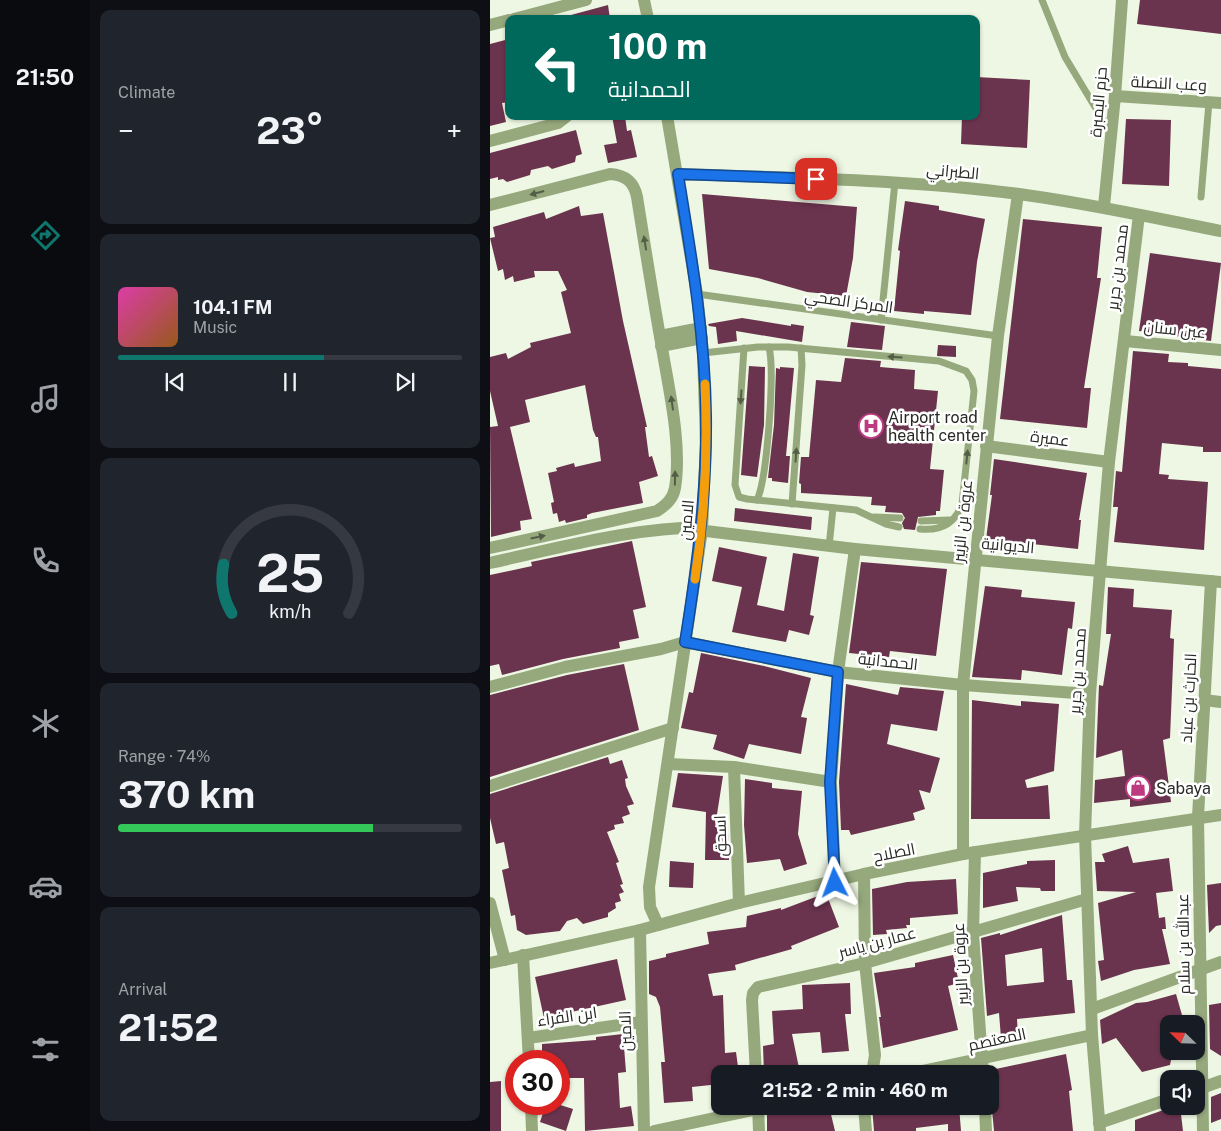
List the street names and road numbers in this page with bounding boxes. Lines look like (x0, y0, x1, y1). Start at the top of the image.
street label: حزم البمبرة (1086, 66, 1113, 138)
street label: وعب النصلة (1130, 72, 1208, 95)
street label: الطبراني (925, 160, 980, 187)
street label: محمد بن جرير (1103, 223, 1133, 312)
street label: المركز الصحي (803, 286, 894, 321)
street label: عين سنان (1143, 317, 1207, 343)
street label: عميرة (1029, 427, 1071, 450)
street label: عروة بن الزبير (949, 479, 977, 564)
street label: الامين (675, 499, 699, 541)
street label: الديوانية (981, 534, 1035, 557)
street label: محمد بن جرير (1065, 627, 1091, 716)
street label: الحمدانية (857, 649, 919, 674)
street label: الحارث بن عباد (1177, 653, 1201, 743)
street label: اسحق (710, 815, 732, 857)
street label: الصلاح (871, 839, 917, 868)
street label: عبدالله بن سلام (1172, 893, 1196, 995)
street label: عروة بن الزبير (949, 922, 973, 1007)
street label: عمار بن ياسر (835, 923, 918, 963)
street label: ابن الفراء (536, 1003, 598, 1031)
street label: الامين (615, 1010, 637, 1052)
street label: المعتصم (966, 1024, 1028, 1057)

